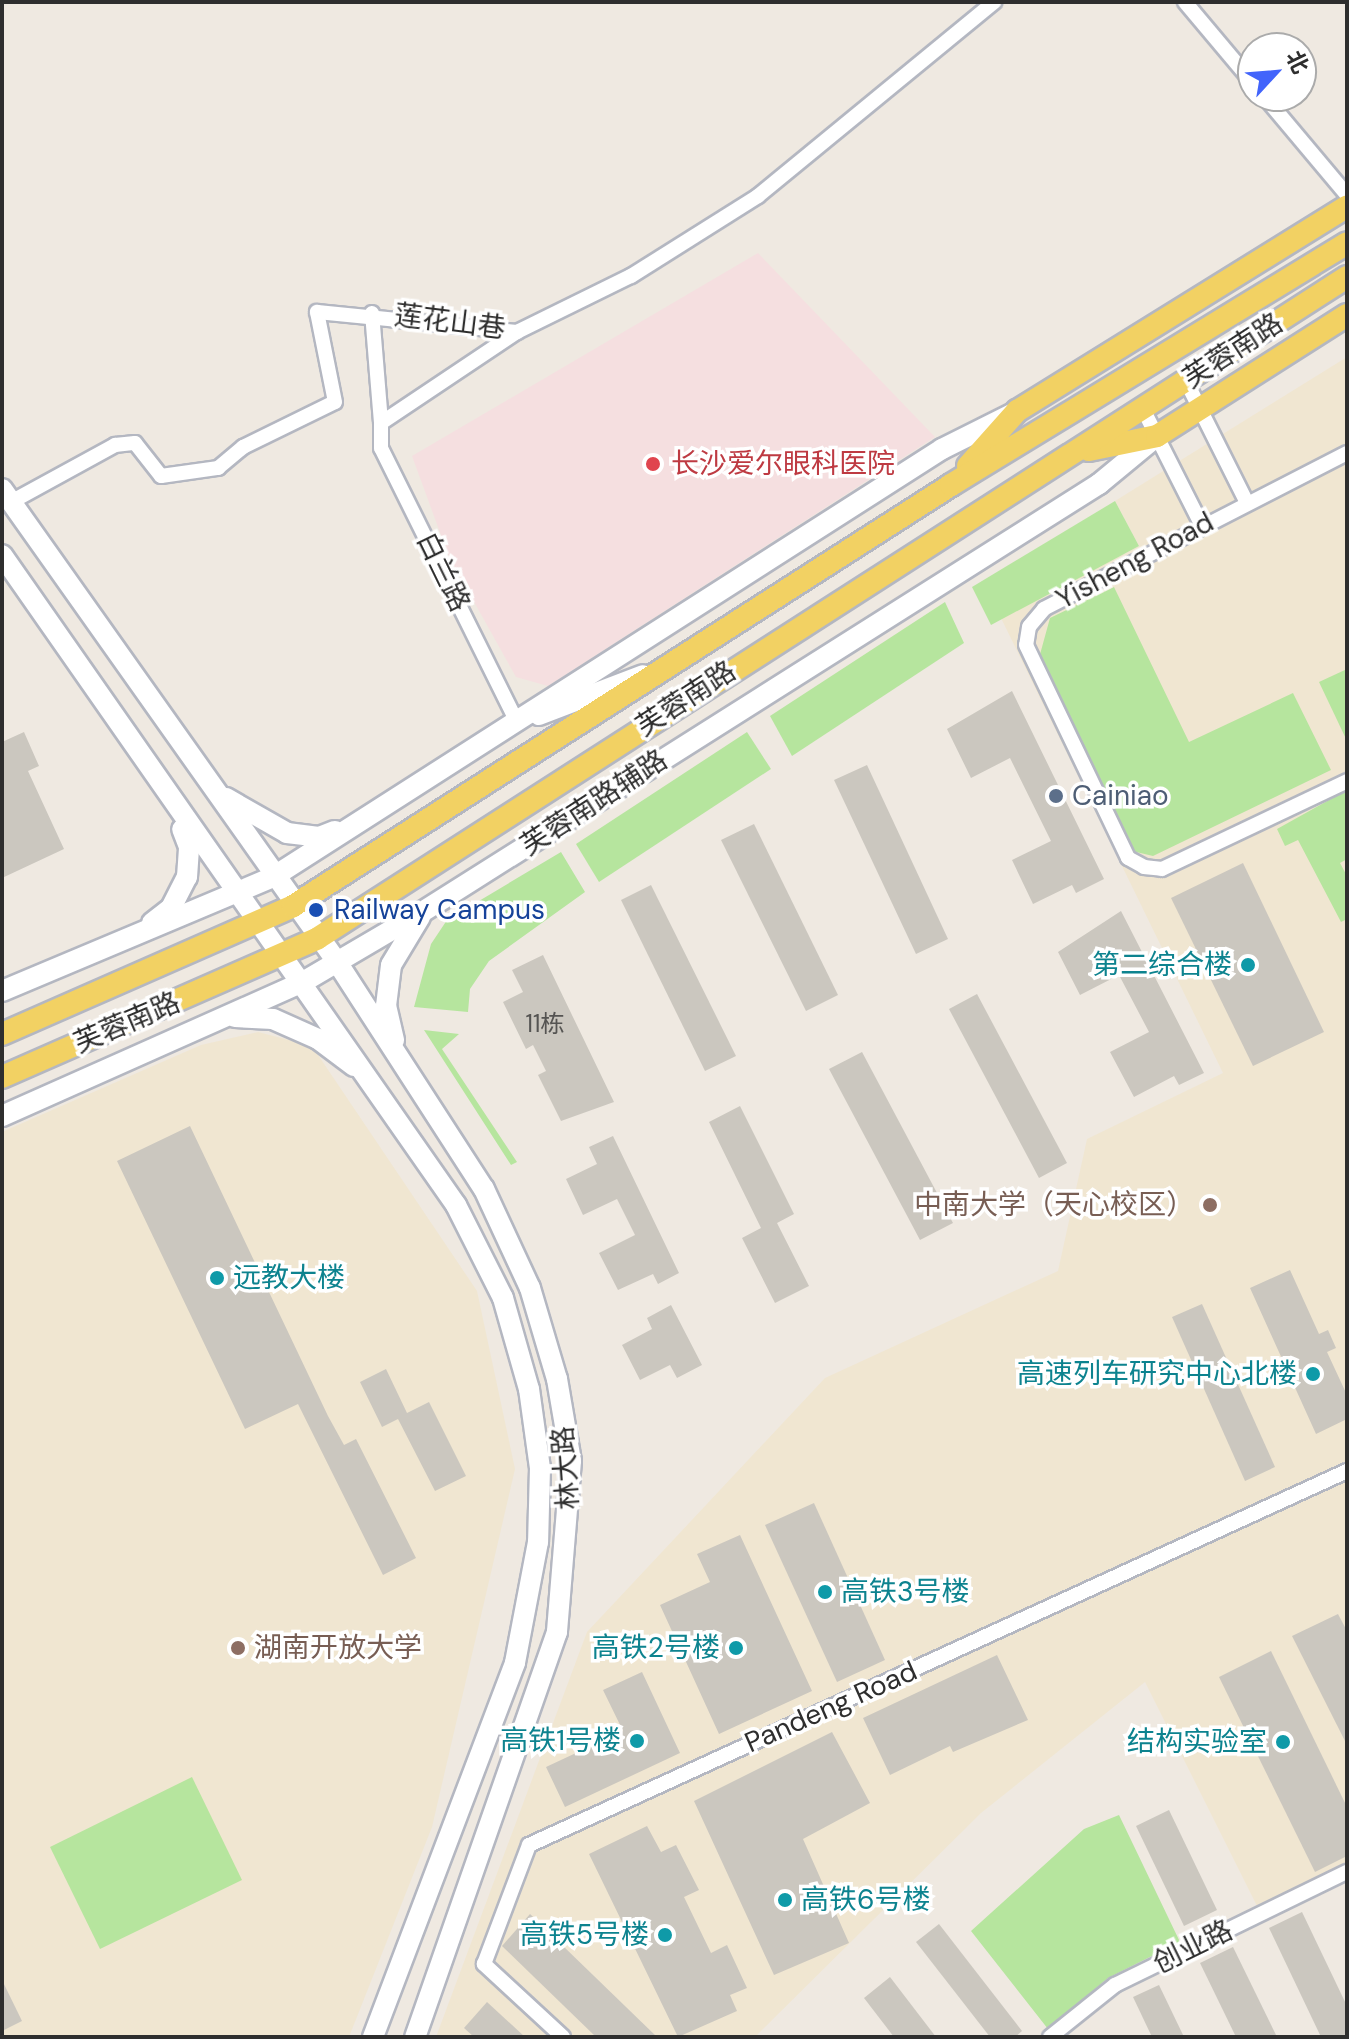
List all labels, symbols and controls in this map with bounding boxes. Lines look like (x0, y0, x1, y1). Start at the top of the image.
north arrow (1237, 32, 1317, 112)
text: 北 (1279, 46, 1315, 78)
street label: 莲花山巷 (392, 299, 508, 345)
street label: 芙蓉南路 (1177, 306, 1289, 396)
place label: 长沙爱尔眼科医院 (671, 447, 895, 481)
marker: 长沙爱尔眼科医院 (642, 453, 664, 475)
street label: Yisheng Road (1051, 505, 1219, 617)
street label: 白兰路 (409, 527, 477, 617)
street label: 芙蓉南路 (630, 654, 742, 744)
street label: 芙蓉南路辅路 (514, 743, 674, 863)
place label: Cainiao (1072, 779, 1169, 813)
marker: Cainiao (1047, 787, 1065, 805)
place label: Railway Campus (334, 893, 545, 927)
marker: Railway Campus (305, 899, 327, 921)
place label: 第二综合楼 (1092, 948, 1232, 982)
marker: 第二综合楼 (1239, 956, 1257, 974)
street label: 芙蓉南路 (69, 986, 185, 1060)
house number: 11栋 (526, 1010, 564, 1038)
place label: 中南大学（天心校区） (914, 1188, 1194, 1222)
marker: 中南大学（天心校区） (1201, 1196, 1219, 1214)
place label: 远教大楼 (233, 1261, 345, 1295)
marker: 远教大楼 (208, 1269, 226, 1287)
place label: 高速列车研究中心北楼 (1017, 1357, 1297, 1391)
marker: 高速列车研究中心北楼 (1304, 1365, 1322, 1383)
street label: 林大路 (546, 1425, 586, 1511)
place label: 高铁3号楼 (841, 1575, 970, 1609)
marker: 高铁3号楼 (816, 1583, 834, 1601)
place label: 湖南开放大学 (254, 1631, 422, 1665)
place label: 高铁2号楼 (592, 1631, 720, 1665)
marker: 湖南开放大学 (229, 1639, 247, 1657)
marker: 高铁2号楼 (727, 1639, 745, 1657)
street label: Pandeng Road (740, 1654, 922, 1760)
place label: 高铁1号楼 (500, 1724, 621, 1758)
place label: 结构实验室 (1127, 1725, 1267, 1759)
marker: 高铁1号楼 (628, 1732, 646, 1750)
marker: 结构实验室 (1274, 1733, 1292, 1751)
place label: 高铁6号楼 (801, 1883, 931, 1917)
marker: 高铁6号楼 (776, 1891, 794, 1909)
street label: 创业路 (1148, 1913, 1238, 1981)
place label: 高铁5号楼 (520, 1918, 649, 1952)
marker: 高铁5号楼 (656, 1926, 674, 1944)

